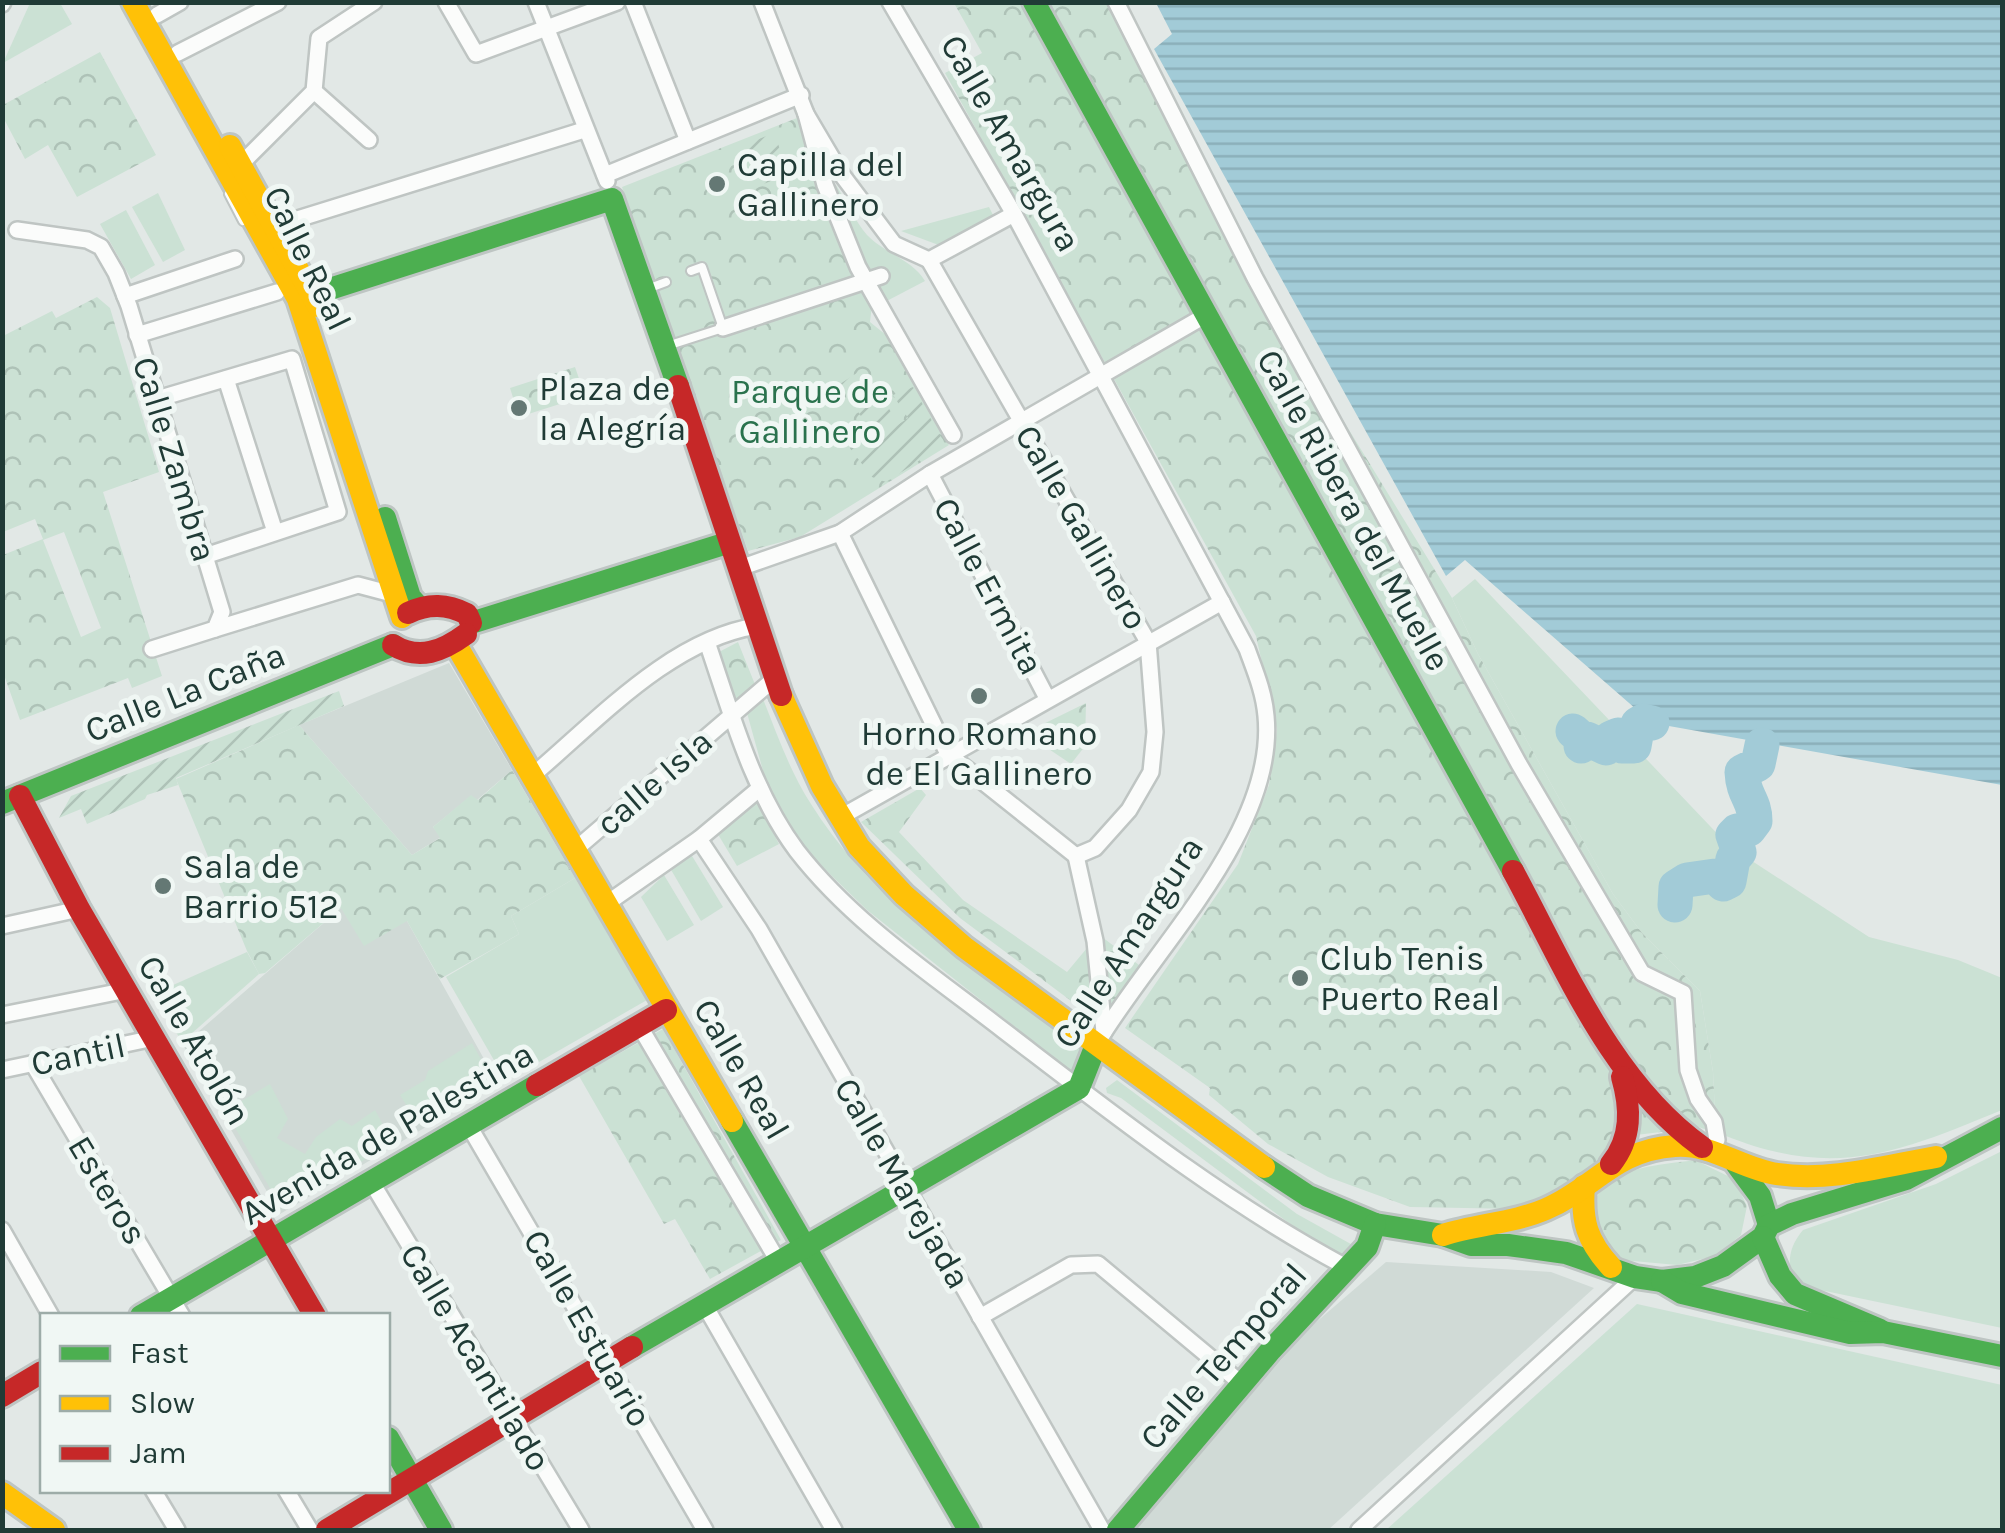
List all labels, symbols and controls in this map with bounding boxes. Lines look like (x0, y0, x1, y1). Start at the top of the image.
street label: Calle Amargura (932, 27, 1089, 259)
place label: Capilla del Gallinero (737, 144, 904, 225)
marker: Capilla del Gallinero (706, 173, 728, 195)
street label: Calle Real (255, 180, 360, 337)
street label: Calle Ribera del Muelle (1248, 343, 1459, 678)
street label: Calle Zambra (124, 352, 225, 567)
place label: Plaza de la Alegría (539, 368, 686, 449)
park label: Parque de Gallinero (731, 371, 889, 452)
marker: Plaza de la Alegría (508, 397, 530, 419)
street label: Calle Gallinero (1006, 418, 1157, 637)
street label: Calle Ermita (925, 491, 1052, 682)
street label: Calle La Caña (79, 634, 291, 751)
marker: Horno Romano de El Gallinero (968, 685, 990, 707)
place label: Horno Romano de El Gallinero (861, 713, 1097, 794)
street label: calle Isla (588, 721, 721, 844)
street label: Calle Amargura (1045, 829, 1212, 1056)
place label: Sala de Barrio 512 (183, 846, 339, 927)
marker: Sala de Barrio 512 (152, 875, 174, 897)
place label: Club Tenis Puerto Real (1320, 938, 1500, 1019)
street label: Calle Atolón (130, 948, 260, 1132)
marker: Club Tenis Puerto Real (1289, 967, 1311, 989)
street label: Calle Real (685, 992, 798, 1147)
street label: Cantil (27, 1025, 129, 1084)
street label: Avenida de Palestina (234, 1033, 541, 1234)
street label: Calle Marejada (826, 1071, 979, 1296)
street label: Esteros (59, 1129, 156, 1252)
street label: Calle Estuario (515, 1223, 660, 1434)
street label: Calle Acantilado (392, 1236, 560, 1478)
street label: Calle Temporal (1131, 1255, 1315, 1458)
legend (40, 1313, 390, 1493)
text: Fast (130, 1335, 189, 1371)
text: Slow (130, 1385, 195, 1421)
text: Jam (130, 1435, 187, 1471)

